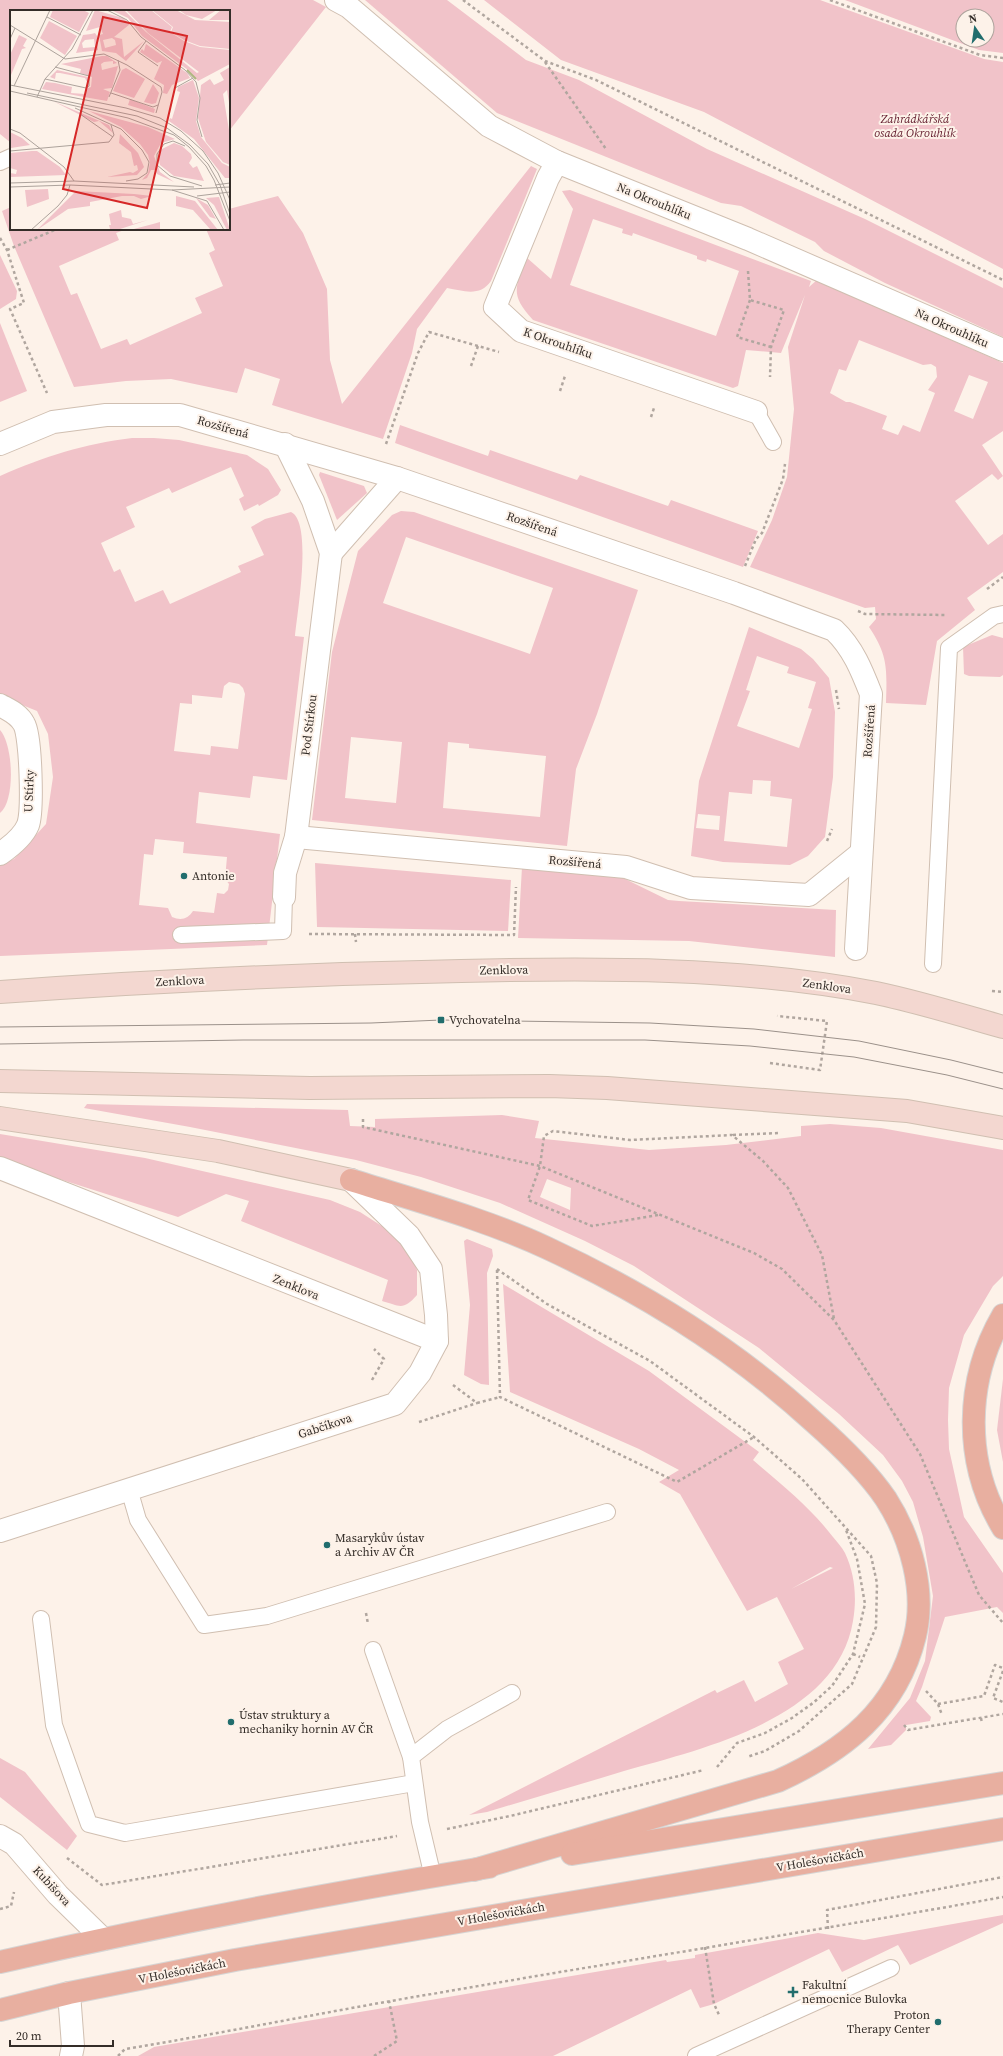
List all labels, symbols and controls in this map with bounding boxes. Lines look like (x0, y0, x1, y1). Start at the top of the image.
north arrow (955, 8, 995, 48)
inset map (10, 10, 230, 230)
text: N (967, 11, 978, 27)
park label: Zahrádkářská osada Okrouhlík (874, 111, 956, 141)
street label: Na Okrouhlíku (614, 179, 694, 223)
street label: Na Okrouhlíku (913, 305, 991, 351)
street label: K Okrouhlíku (521, 324, 595, 362)
street label: Rozšířená (195, 412, 252, 442)
street label: Rozšířená (504, 508, 560, 540)
street label: Pod Stírkou (297, 694, 321, 756)
street label: Rozšířená (859, 703, 879, 758)
street label: U Stírky (20, 769, 38, 813)
street label: Rozšířená (548, 852, 603, 872)
place label: Antonie (192, 868, 235, 884)
marker: Antonie (179, 871, 189, 881)
street label: Zenklova (480, 962, 529, 978)
street label: Zenklova (155, 972, 206, 990)
street label: Zenklova (802, 975, 853, 997)
place label: Vychovatelna (449, 1012, 522, 1028)
marker: Vychovatelna (436, 1015, 446, 1025)
street label: Zenklova (270, 1270, 322, 1304)
street label: Gabčíkova (296, 1410, 355, 1442)
place label: Masarykův ústav a Archiv AV ČR (335, 1530, 424, 1560)
marker: Masarykův ústav a Archiv AV ČR (322, 1540, 332, 1550)
place label: Ústav struktury a mechaniky hornin AV ČR (239, 1707, 374, 1737)
marker: Ústav struktury a mechaniky hornin AV ČR (226, 1717, 236, 1727)
street label: V Holešovičkách (775, 1844, 865, 1876)
street label: Kubišova (29, 1863, 75, 1910)
street label: V Holešovičkách (456, 1898, 546, 1930)
street label: V Holešovičkách (137, 1955, 227, 1987)
place label: Fakultní nemocnice Bulovka (802, 1977, 908, 2007)
marker: Fakultní nemocnice Bulovka (787, 1986, 799, 1998)
place label: Proton Therapy Center (847, 2007, 930, 2037)
marker: Proton Therapy Center (933, 2017, 943, 2027)
scale bar (10, 2022, 113, 2048)
text: 20 m (16, 2028, 42, 2044)

